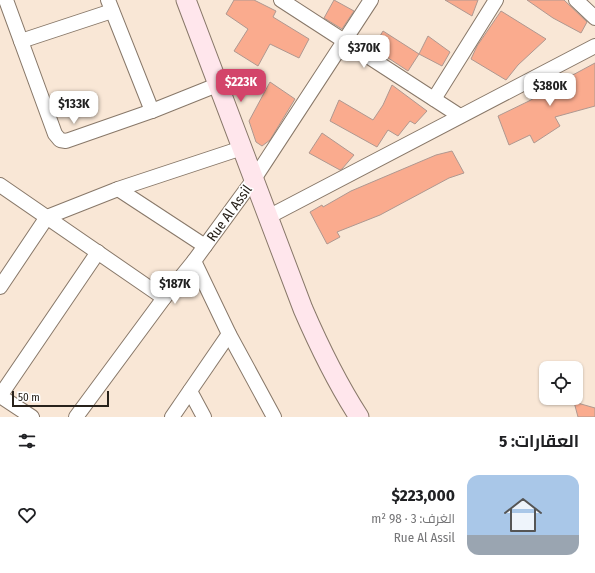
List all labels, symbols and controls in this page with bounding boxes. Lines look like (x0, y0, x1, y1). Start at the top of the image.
pin: $370K (336, 35, 392, 69)
text: $370K (348, 40, 380, 55)
pin: $223K (213, 69, 269, 103)
pin: $380K (522, 73, 578, 107)
text: $223K (225, 74, 257, 89)
text: $380K (533, 78, 567, 93)
pin: $133K (46, 91, 102, 125)
text: $133K (58, 96, 90, 111)
street label: Rue Al Assil (203, 181, 256, 245)
pin: $187K (147, 271, 203, 305)
text: $187K (159, 276, 191, 291)
map controls (539, 361, 583, 405)
button: locate (539, 361, 583, 405)
scale bar (12, 389, 109, 408)
text: 50 m (18, 391, 40, 404)
icon: filters (16, 430, 38, 452)
text: العقارات: 5 (499, 431, 579, 452)
text: $223,000 (391, 485, 455, 506)
icon: home (499, 491, 547, 539)
icon: heart (16, 504, 38, 526)
text: الغرف: 3 · 98 m² (371, 511, 455, 526)
text: Rue Al Assil (394, 530, 455, 545)

